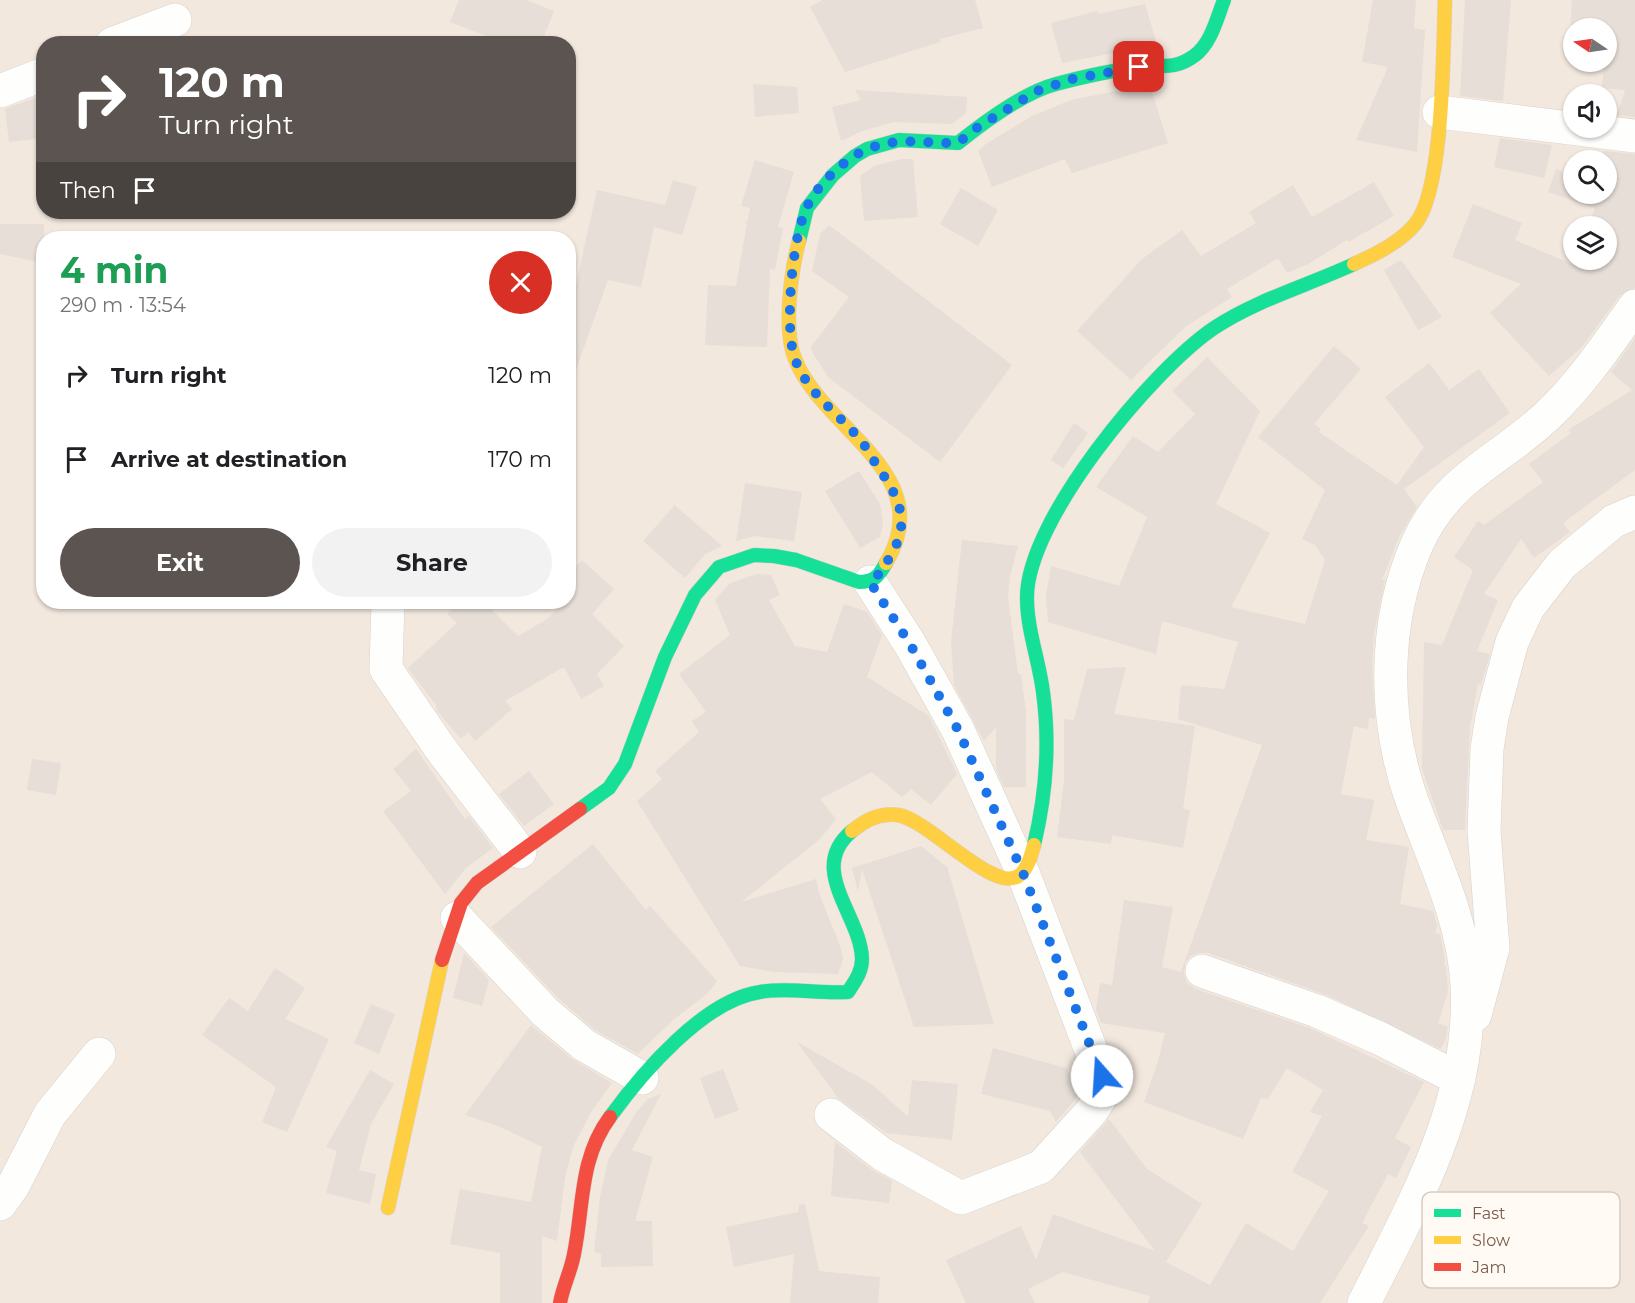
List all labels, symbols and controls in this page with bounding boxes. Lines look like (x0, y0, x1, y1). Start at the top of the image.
north arrow (1563, 18, 1617, 72)
map controls (1563, 18, 1617, 270)
pin (1113, 41, 1164, 92)
icon: arrive (1122, 50, 1155, 83)
text: 120 m (159, 56, 285, 108)
icon: right (60, 60, 138, 138)
button: sound (1563, 84, 1617, 138)
text: Turn right (159, 108, 294, 141)
button: search (1563, 150, 1617, 204)
icon: arrive (128, 174, 161, 207)
text: Then (60, 177, 116, 204)
button: layers (1563, 216, 1617, 270)
text: 4 min (60, 248, 168, 292)
button: close (489, 251, 552, 314)
text: 290 m · 13:54 (60, 293, 186, 317)
icon: right (60, 359, 93, 392)
text: Turn right (111, 362, 226, 389)
text: 120 m (488, 362, 552, 389)
icon: arrive (60, 443, 93, 476)
text: Arrive at destination (111, 446, 347, 473)
text: 170 m (488, 446, 552, 473)
button: Exit (60, 528, 300, 597)
button: Share (312, 528, 552, 597)
position arrow (1070, 1044, 1134, 1108)
legend (1422, 1192, 1620, 1288)
text: Fast (1472, 1204, 1506, 1223)
text: Slow (1472, 1231, 1510, 1250)
text: Jam (1471, 1258, 1506, 1277)

